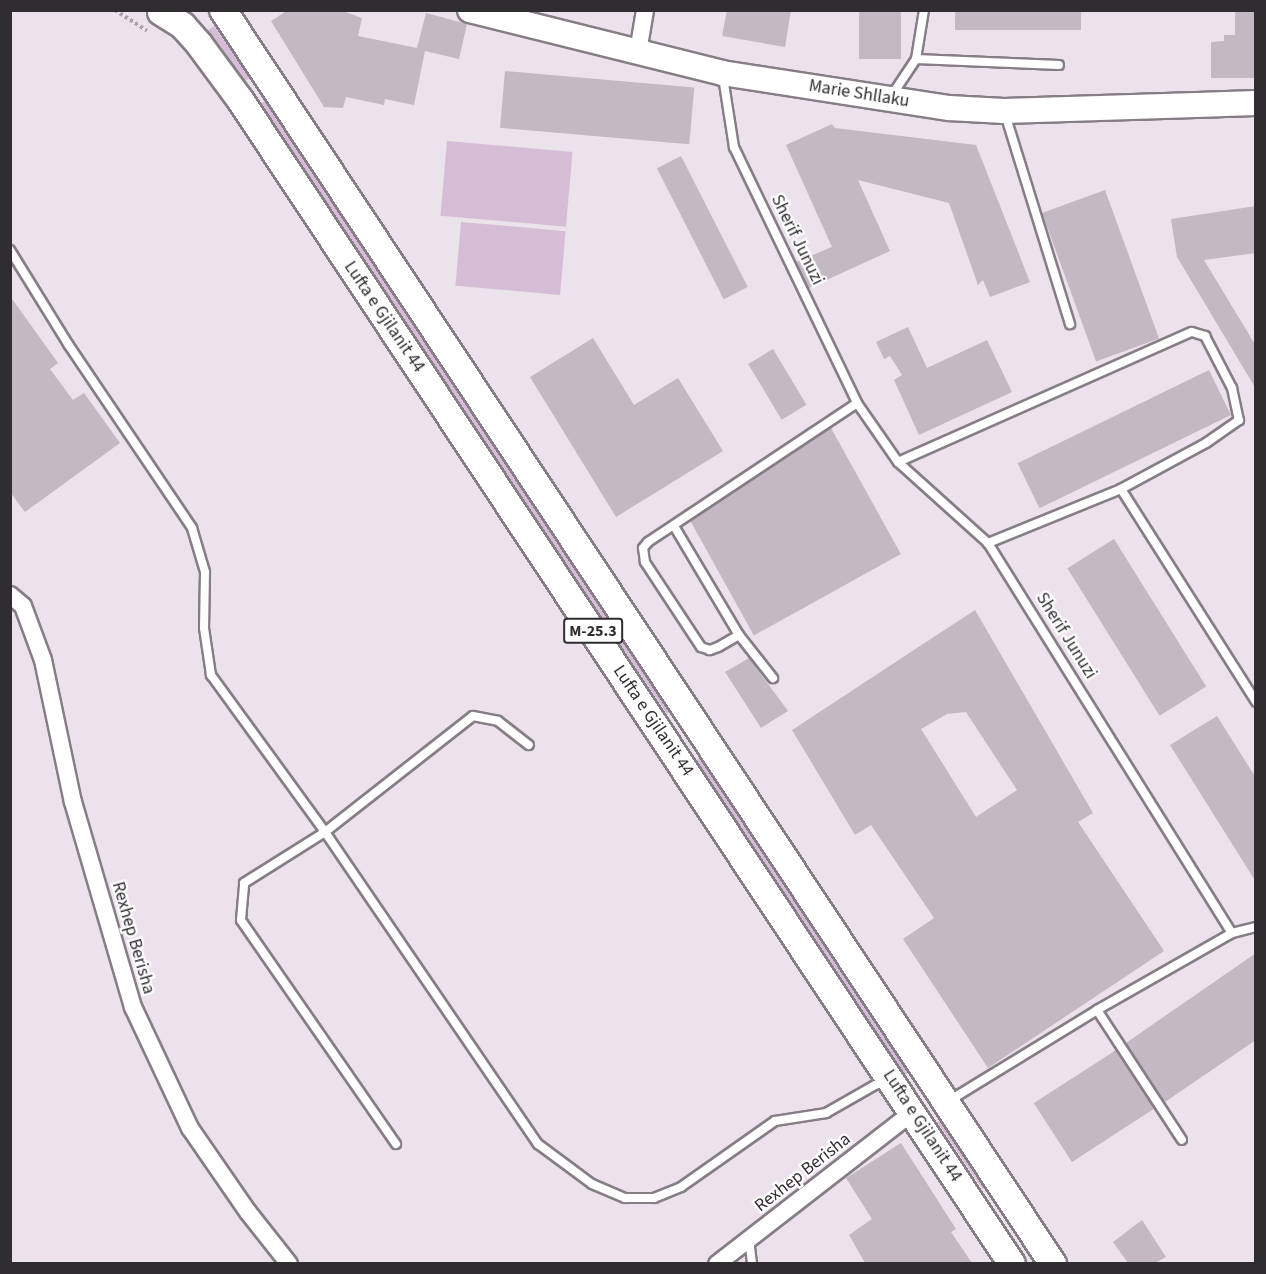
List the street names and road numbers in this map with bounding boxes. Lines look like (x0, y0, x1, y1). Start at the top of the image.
street label: Marie Shllaku (807, 75, 911, 113)
street label: Sherif Junuzi (766, 191, 828, 289)
street label: Lufta e Gjilanit 44 (339, 257, 429, 377)
street label: Sherif Junuzi (1031, 589, 1101, 683)
road number: M-25.3 (563, 618, 623, 644)
street label: Lufta e Gjilanit 44 (608, 661, 698, 781)
street label: Rexhep Berisha (107, 879, 159, 997)
street label: Lufta e Gjilanit 44 (878, 1066, 966, 1186)
street label: Rexhep Berisha (751, 1129, 855, 1217)

